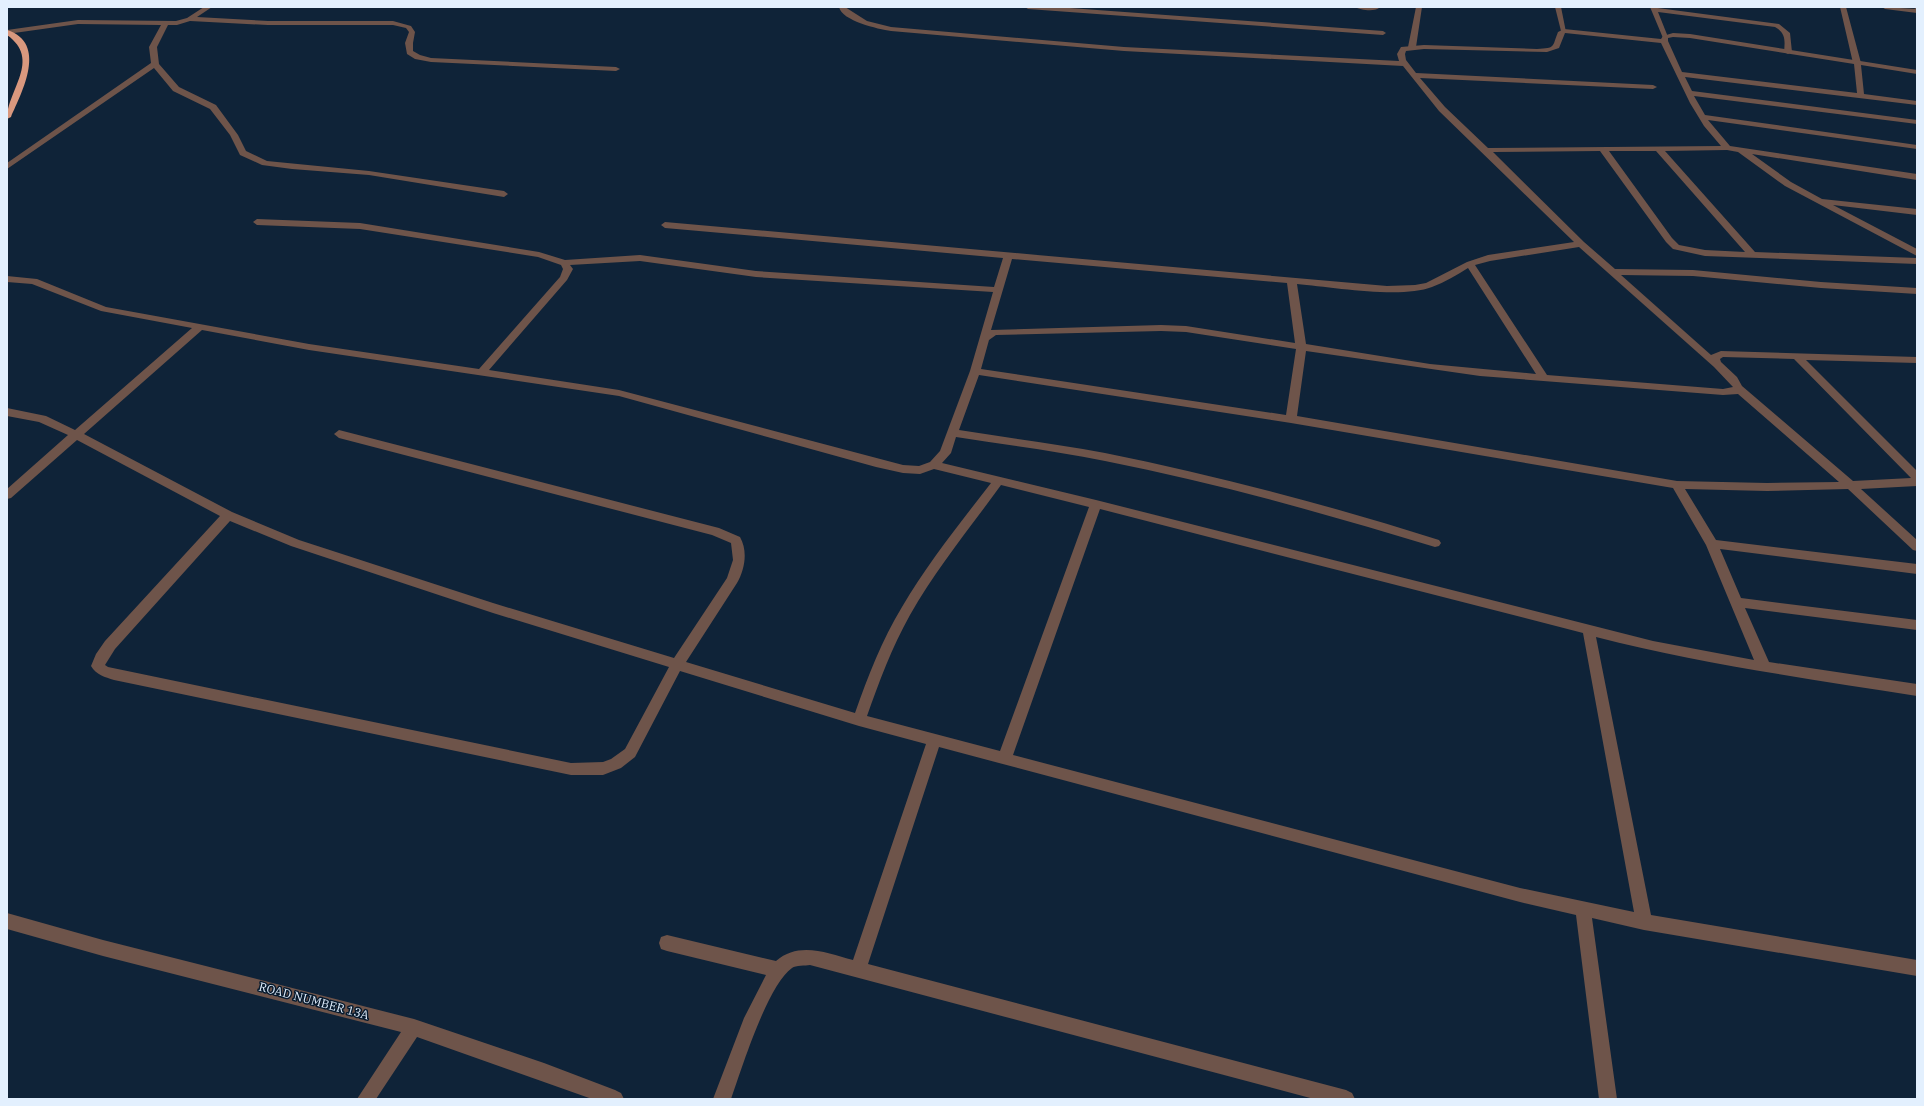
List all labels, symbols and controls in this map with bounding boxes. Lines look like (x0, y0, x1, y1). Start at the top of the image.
street label: ROAD NUMBER 13A (257, 979, 372, 1023)

